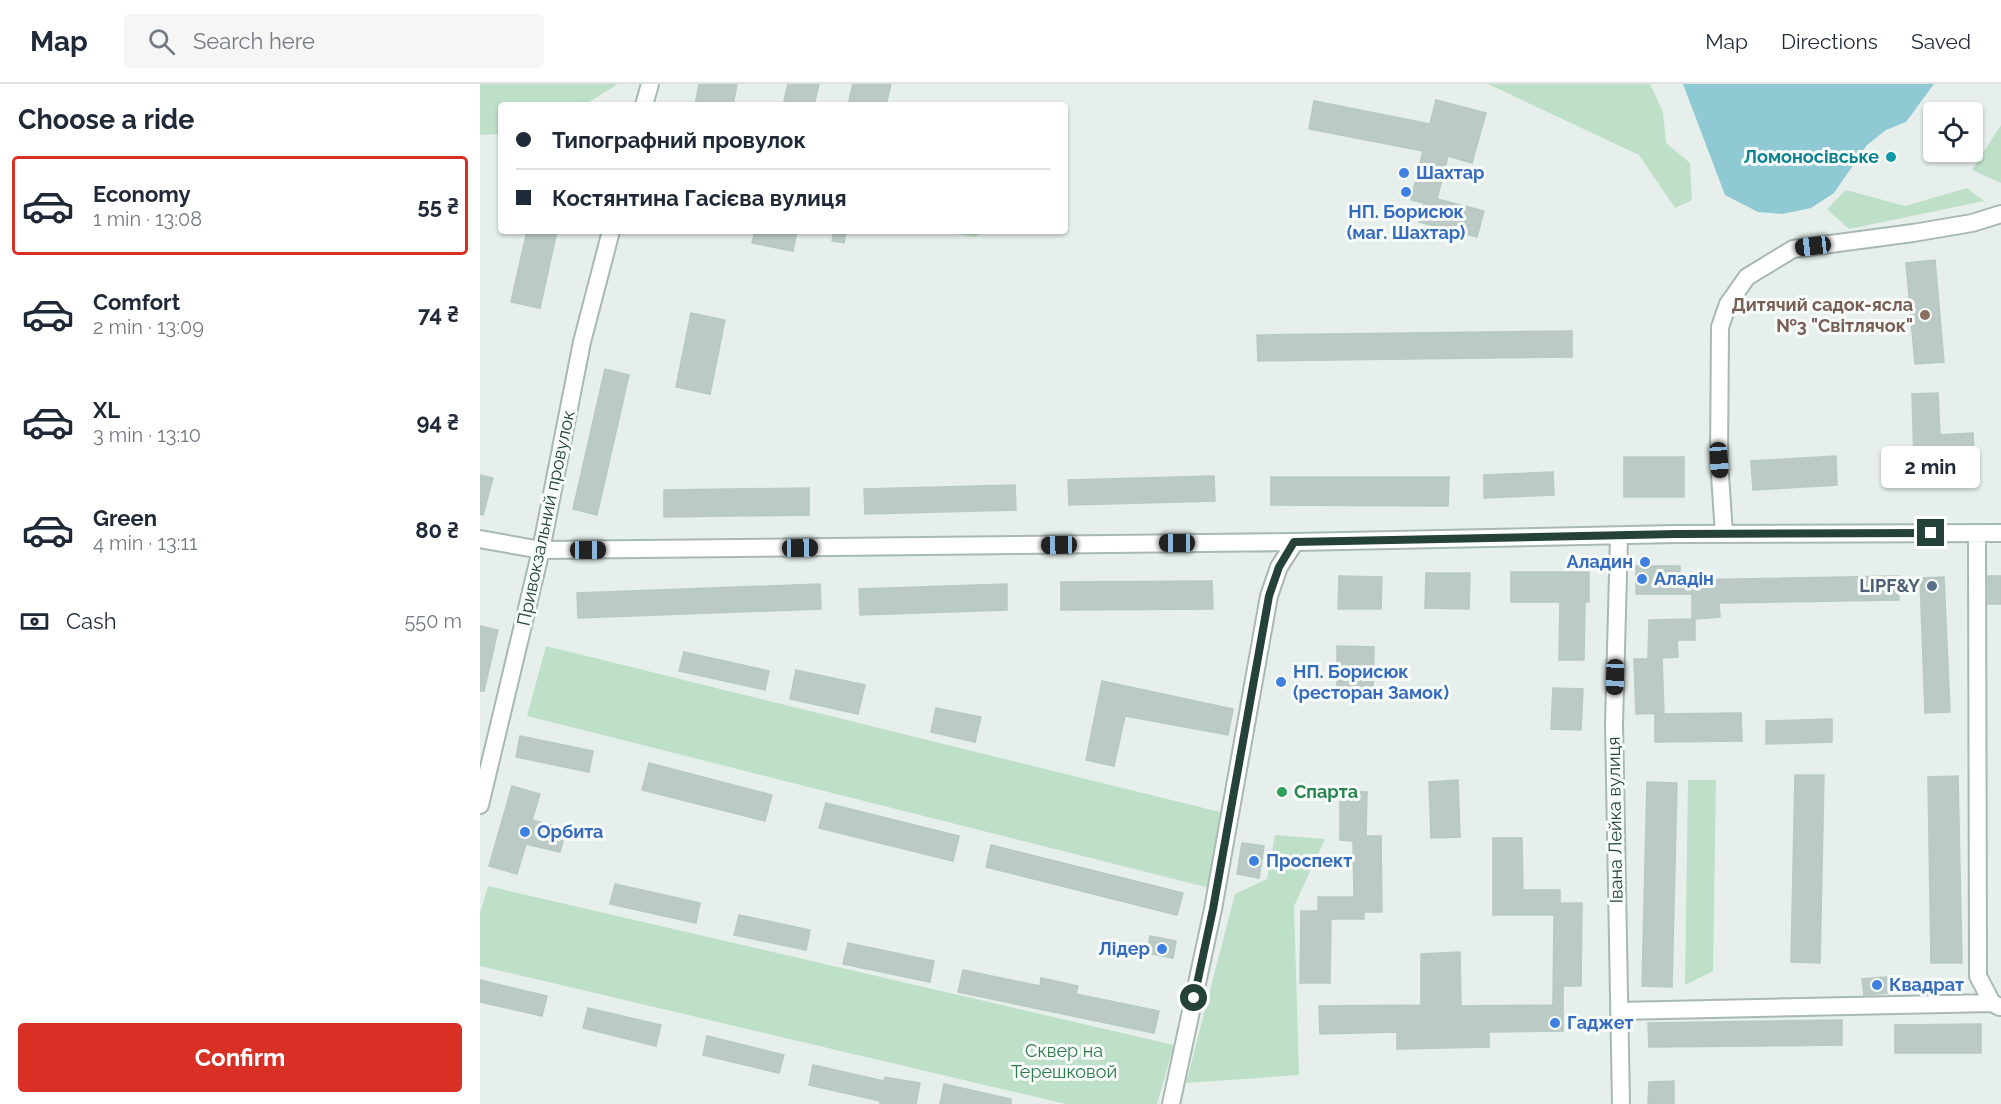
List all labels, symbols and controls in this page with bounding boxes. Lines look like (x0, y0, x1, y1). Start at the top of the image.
search box (124, 14, 544, 68)
text: Map (30, 25, 88, 58)
icon: search (145, 25, 178, 58)
text: Search here (193, 28, 315, 54)
text: Map (1705, 29, 1748, 54)
text: Directions (1781, 29, 1878, 54)
text: Saved (1911, 29, 1971, 54)
map controls (1923, 102, 1983, 162)
button: locate (1923, 102, 1983, 162)
text: Choose a ride (18, 104, 194, 135)
text: Типографний провулок (552, 127, 806, 153)
place label: Ломоносівське (1744, 146, 1879, 167)
marker: Ломоносівське (1884, 150, 1898, 164)
place label: Шахтар (1416, 162, 1484, 183)
marker: Шахтар (1397, 166, 1411, 180)
icon: car (21, 179, 75, 233)
text: Economy (93, 181, 191, 207)
text: Костянтина Гасієва вулиця (552, 185, 847, 211)
marker: НП. Борисюк (маг. Шахтар) (1399, 185, 1413, 199)
text: 55 ₴ (418, 193, 459, 219)
place label: НП. Борисюк (маг. Шахтар) (1347, 201, 1465, 243)
text: 1 min · 13:08 (93, 207, 202, 231)
car (1794, 235, 1832, 257)
icon: car (21, 287, 75, 341)
text: Comfort (93, 289, 180, 315)
place label: Дитячий садок-ясла №3 "Світлячок" (1731, 294, 1913, 336)
text: 74 ₴ (418, 301, 459, 327)
marker: Дитячий садок-ясла №3 "Світлячок" (1918, 308, 1932, 322)
text: 2 min · 13:09 (93, 315, 204, 339)
icon: car (21, 395, 75, 449)
text: XL (93, 397, 120, 423)
street label: Привокзальний провулок (512, 408, 579, 628)
text: 94 ₴ (416, 409, 459, 435)
text: 3 min · 13:10 (93, 423, 201, 447)
car (1709, 441, 1729, 479)
callout: 2 min (1882, 446, 1980, 488)
text: 2 min (1905, 455, 1956, 479)
icon: car (21, 503, 75, 557)
text: Green (93, 505, 157, 531)
text: 80 ₴ (415, 517, 459, 543)
route end (1917, 519, 1944, 546)
text: 4 min · 13:11 (93, 531, 198, 555)
car (1159, 534, 1195, 552)
car (1041, 536, 1077, 554)
car (782, 539, 818, 557)
car (570, 541, 606, 559)
place label: Аладин (1567, 551, 1633, 572)
marker: Аладин (1638, 555, 1652, 569)
place label: Аладін (1654, 568, 1714, 589)
marker: Аладін (1635, 572, 1649, 586)
place label: LIPF&Y (1859, 575, 1920, 596)
marker: LIPF&Y (1925, 579, 1939, 593)
icon: cash (18, 605, 51, 638)
text: Cash (66, 608, 117, 634)
text: 550 m (404, 609, 462, 633)
car (1605, 659, 1625, 695)
place label: НП. Борисюк (ресторан Замок) (1293, 661, 1449, 703)
marker: НП. Борисюк (ресторан Замок) (1274, 675, 1288, 689)
street label: Івана Лейка вулиця (1603, 736, 1626, 904)
place label: Спарта (1294, 781, 1358, 802)
marker: Спарта (1275, 785, 1289, 799)
place label: Орбита (537, 821, 603, 842)
marker: Орбита (518, 825, 532, 839)
place label: Проспект (1266, 850, 1352, 871)
marker: Проспект (1247, 854, 1261, 868)
place label: Лідер (1099, 938, 1150, 959)
marker: Лідер (1155, 942, 1169, 956)
place label: Квадрат (1889, 974, 1964, 995)
marker: Квадрат (1870, 978, 1884, 992)
route start (1180, 984, 1207, 1011)
place label: Гаджет (1567, 1012, 1634, 1033)
marker: Гаджет (1548, 1016, 1562, 1030)
button: Confirm (18, 1023, 462, 1092)
park label: Сквер на Терешковой (1011, 1040, 1117, 1082)

